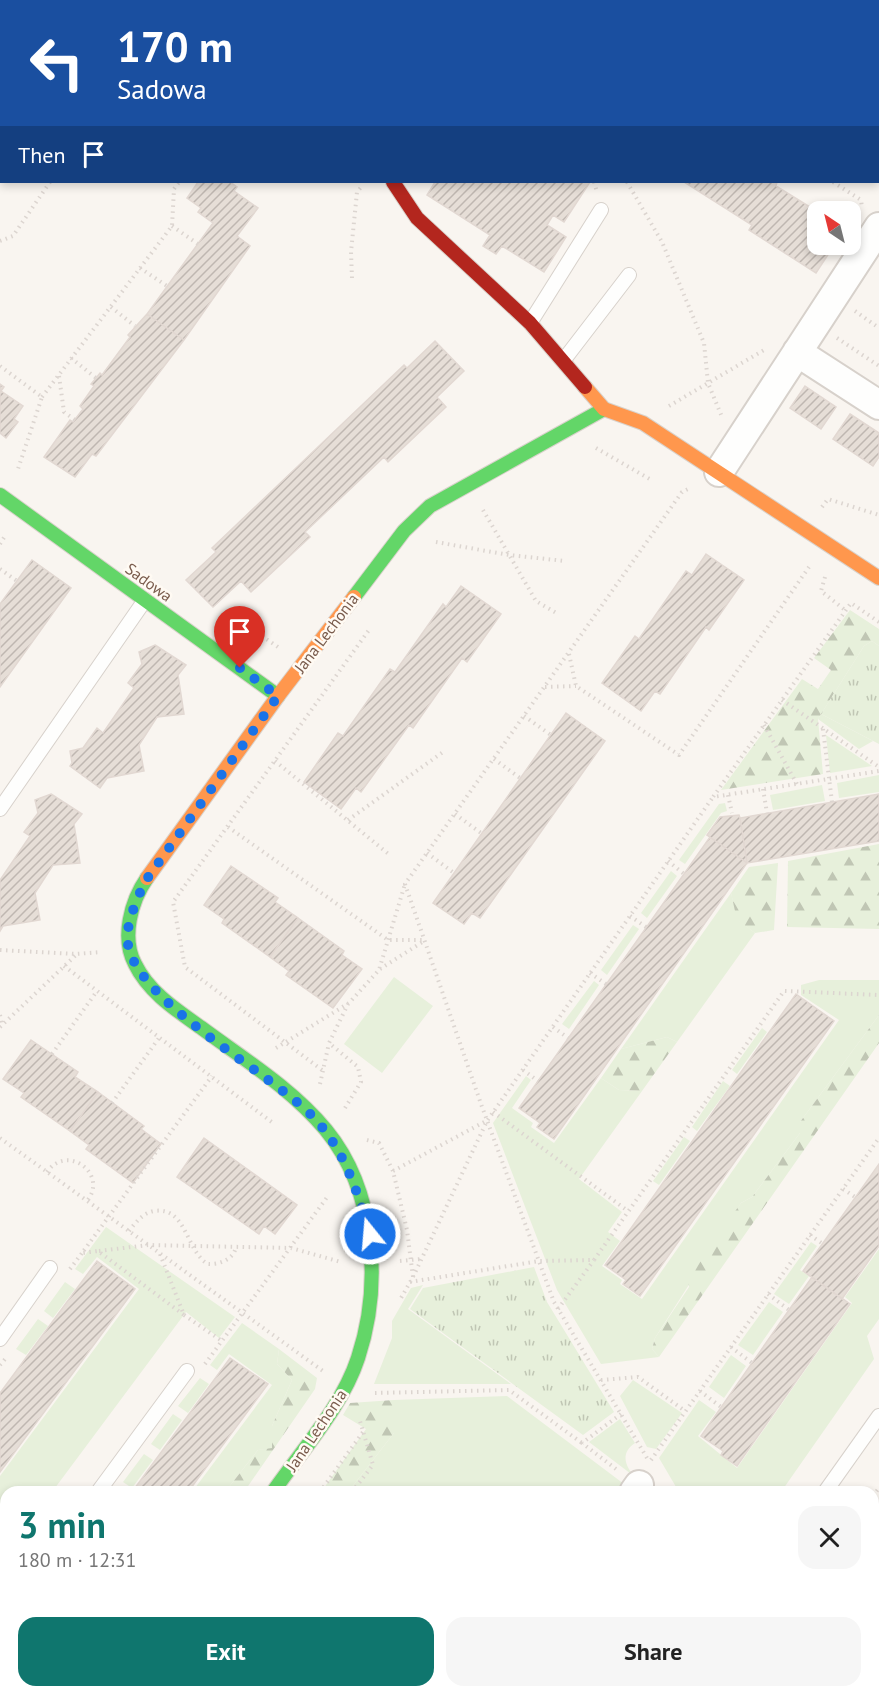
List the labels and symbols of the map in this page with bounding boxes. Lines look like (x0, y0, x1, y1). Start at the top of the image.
north arrow (807, 201, 861, 255)
street label: Sadowa (122, 558, 176, 606)
street label: Jana Lechonia (289, 589, 362, 677)
pin (214, 606, 265, 668)
position arrow (338, 1202, 402, 1266)
street label: Jana Lechonia (281, 1385, 351, 1476)

